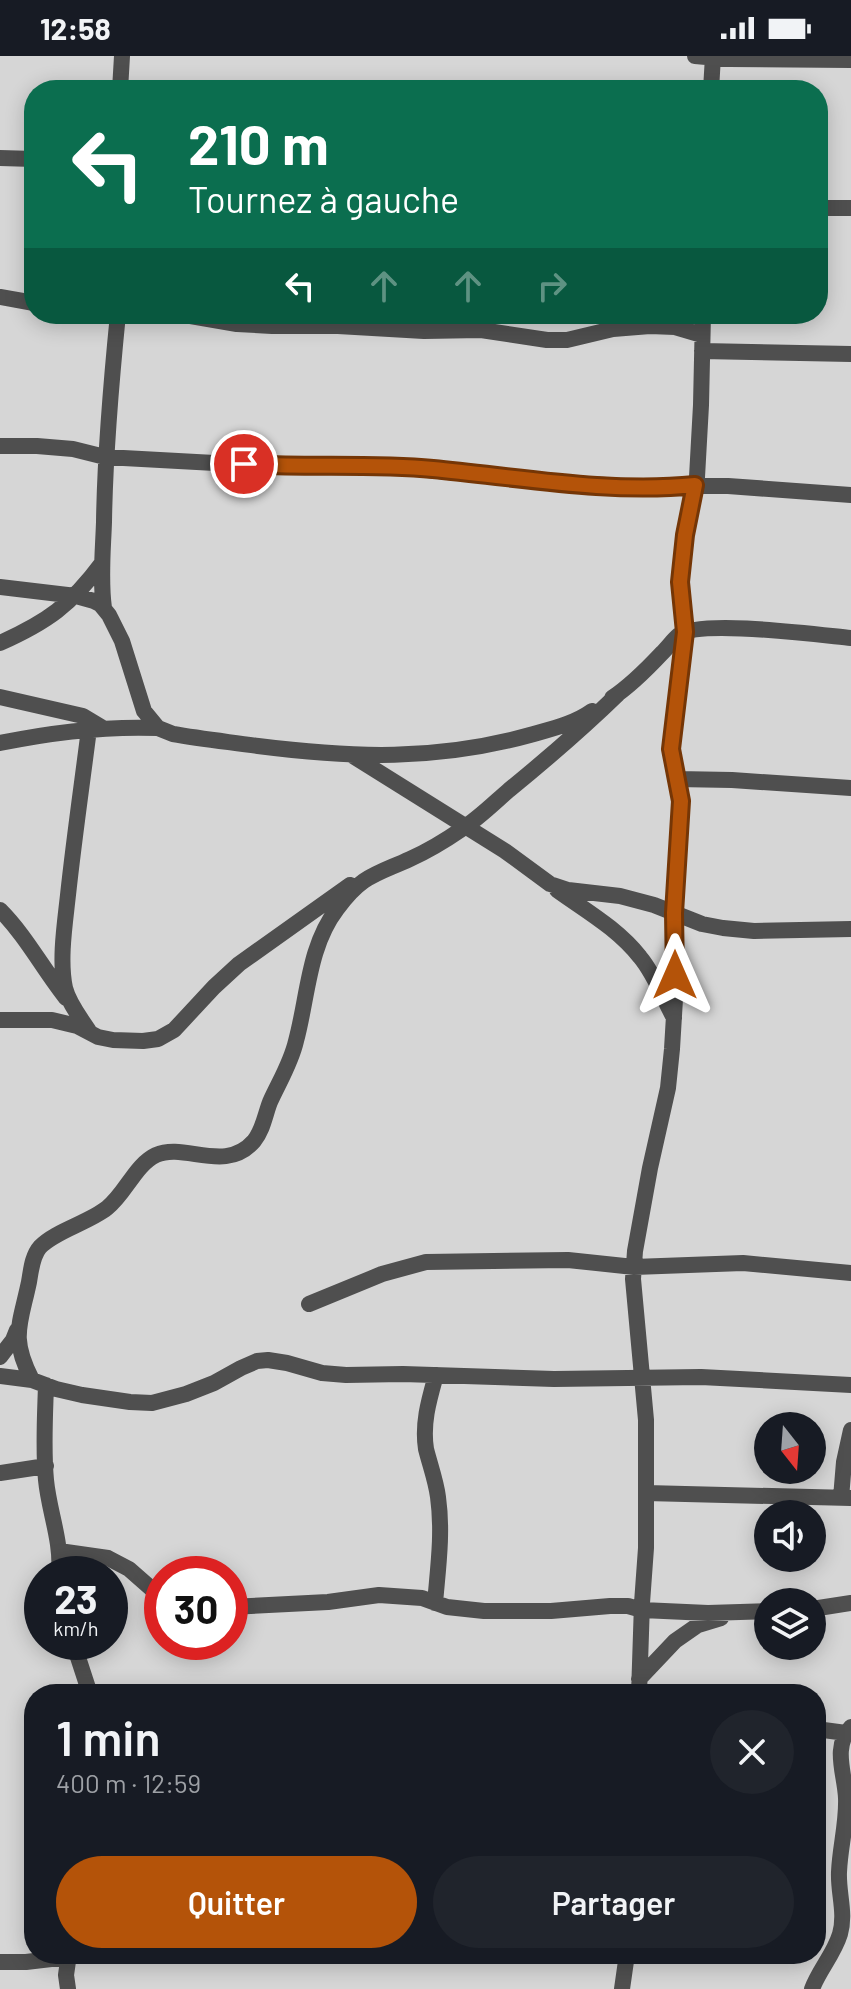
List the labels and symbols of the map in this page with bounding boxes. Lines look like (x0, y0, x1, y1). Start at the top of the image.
pin (210, 430, 278, 498)
position arrow (633, 933, 717, 1017)
north arrow (754, 1412, 826, 1484)
speed limit sign: 30 (144, 1556, 248, 1660)

